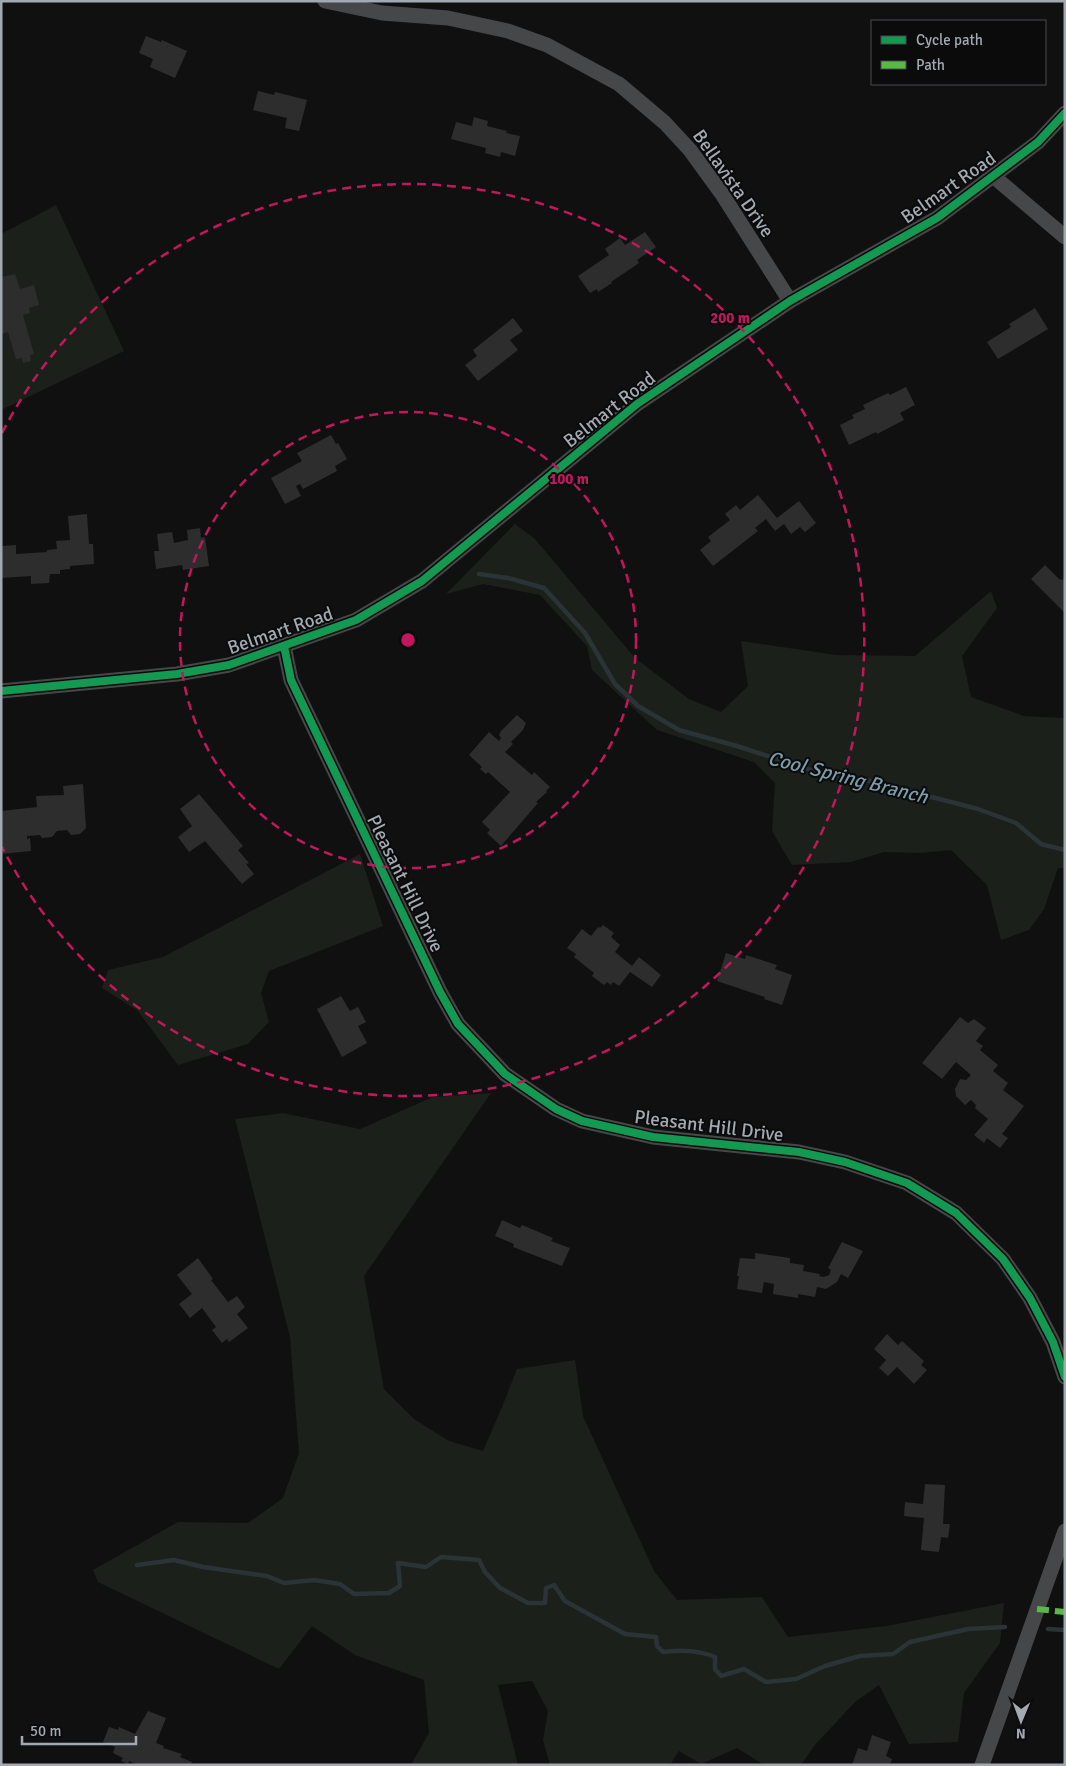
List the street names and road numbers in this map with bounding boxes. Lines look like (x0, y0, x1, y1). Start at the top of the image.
street label: Bellavista Drive (687, 125, 779, 242)
street label: Belmart Road (897, 146, 1001, 229)
street label: Belmart Road (559, 366, 660, 453)
street label: Belmart Road (224, 602, 336, 660)
street label: Pleasant Hill Drive (361, 811, 449, 956)
street label: Pleasant Hill Drive (633, 1105, 785, 1147)

